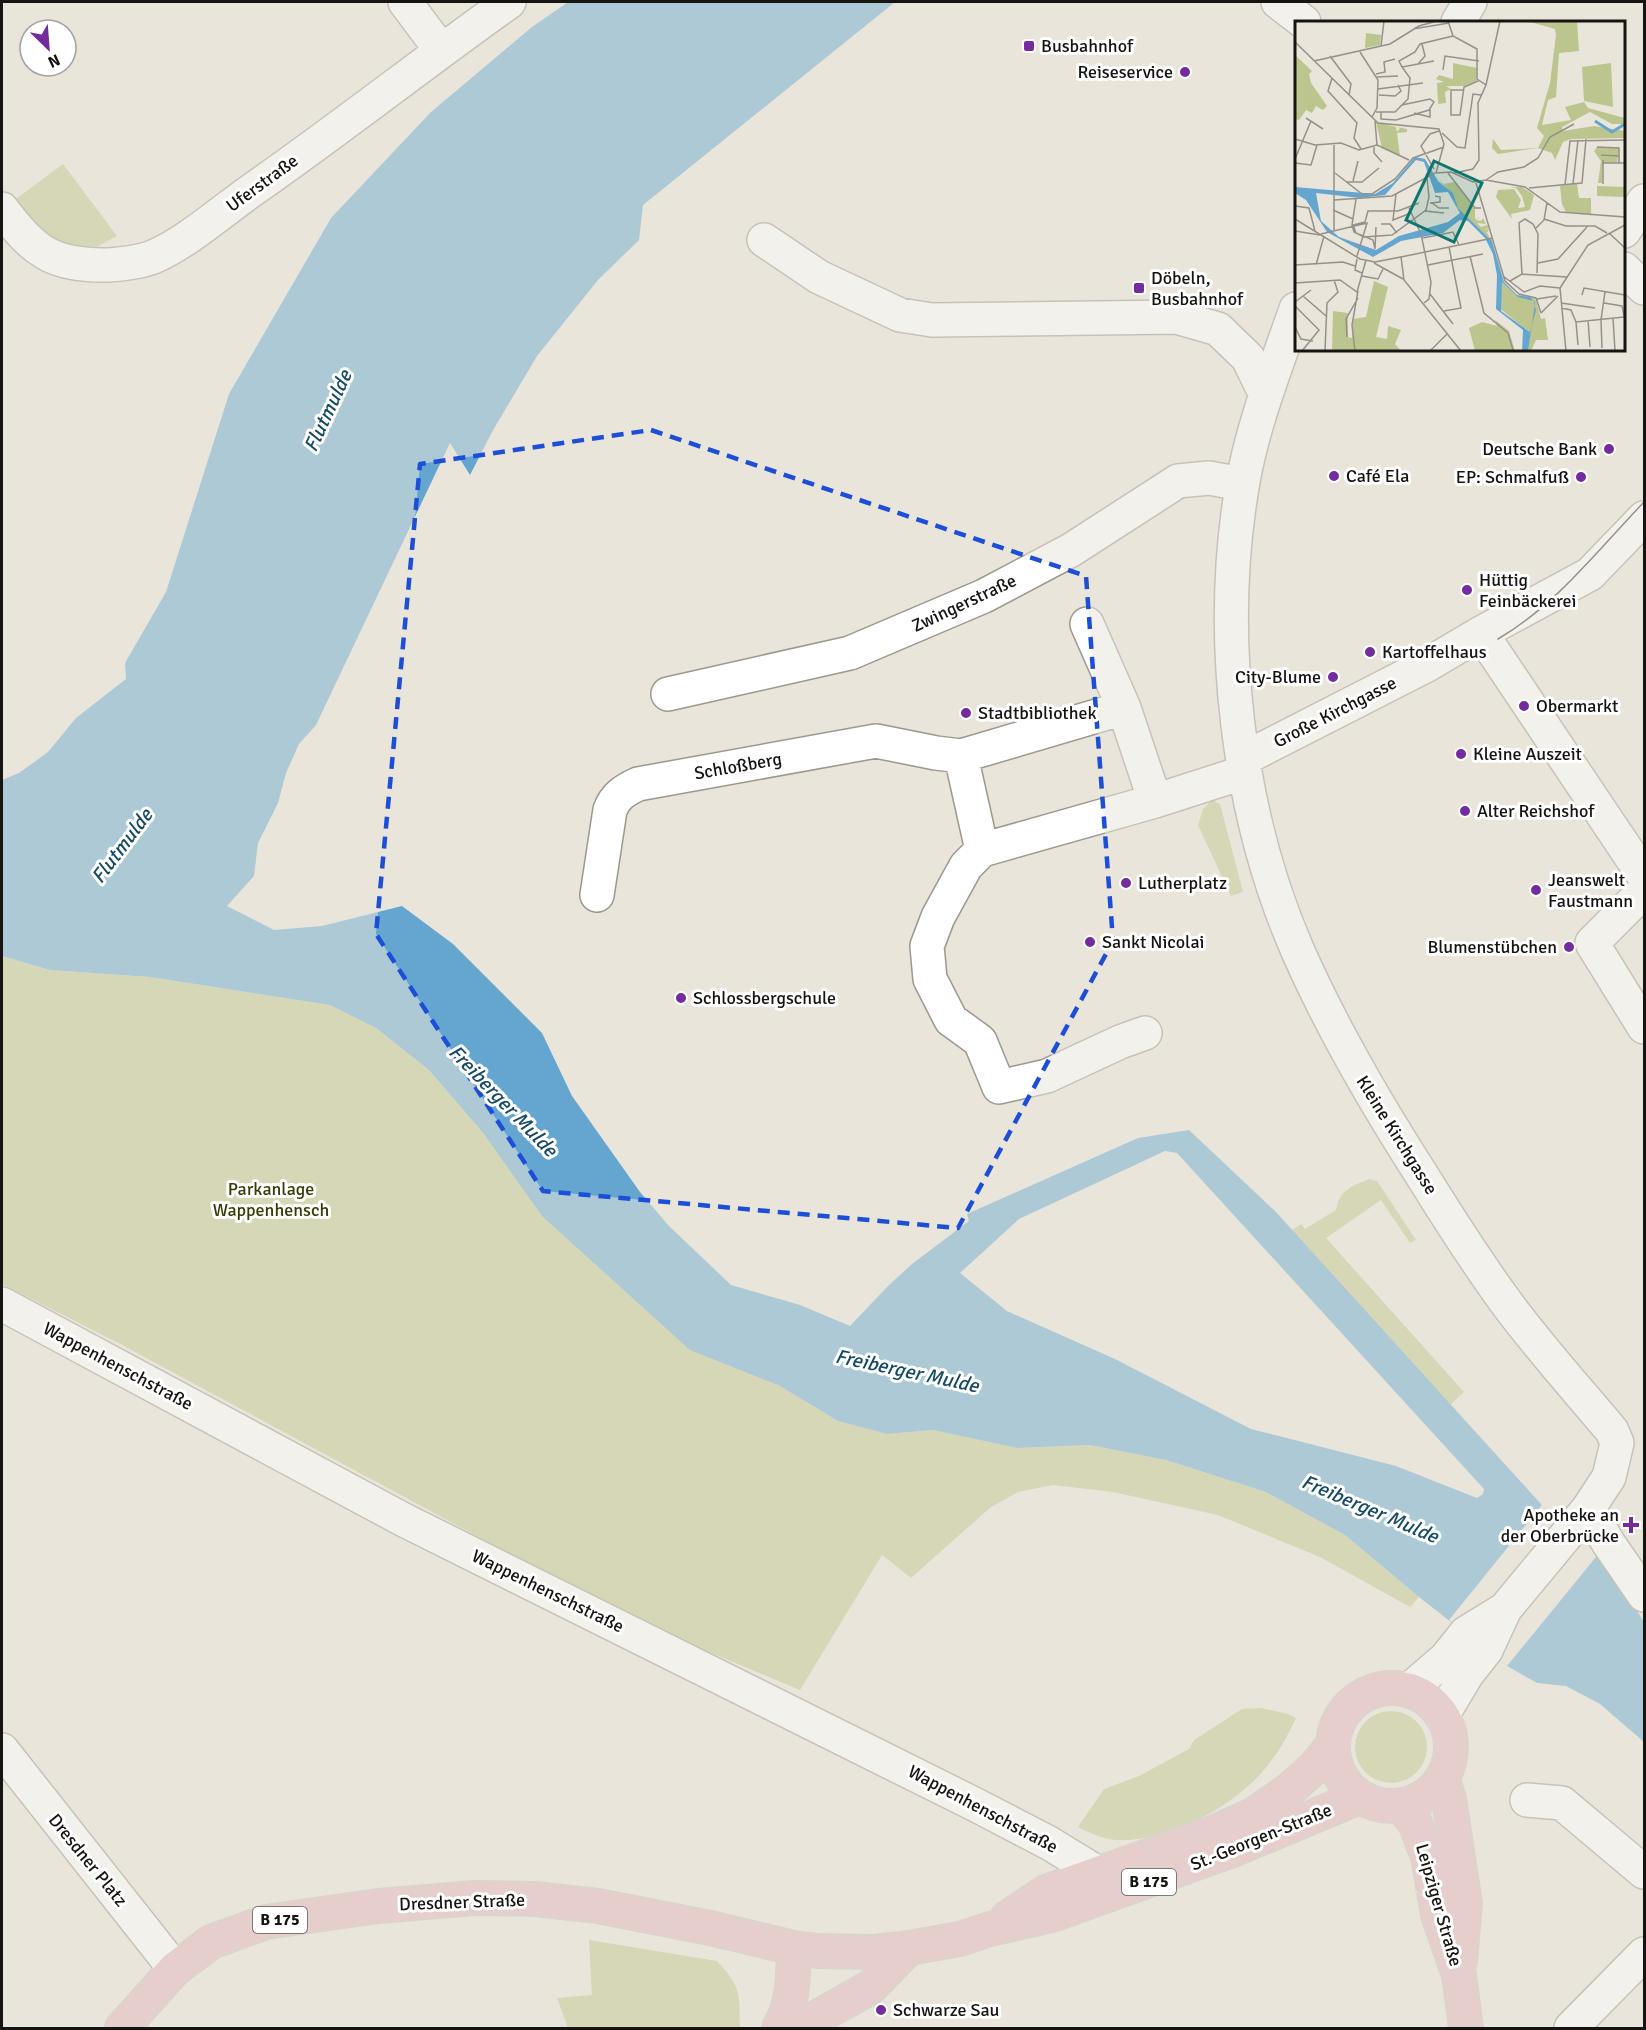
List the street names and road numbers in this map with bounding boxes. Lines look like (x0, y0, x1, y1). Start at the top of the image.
street label: Uferstraße (222, 150, 302, 216)
street label: Zwingerstraße (908, 569, 1020, 637)
street label: Große Kirchgasse (1270, 672, 1400, 752)
street label: Schloßberg (693, 747, 783, 785)
street label: Kleine Kirchgasse (1352, 1071, 1442, 1199)
street label: Wappenhenschstraße (39, 1317, 197, 1415)
street label: Wappenhenschstraße (468, 1545, 628, 1637)
street label: Wappenhenschstraße (904, 1760, 1062, 1858)
street label: St.-Georgen-Straße (1187, 1799, 1335, 1875)
street label: Dresdner Platz (44, 1809, 132, 1911)
street label: Leipziger Straße (1411, 1841, 1467, 1969)
road number: B 175 (1122, 1869, 1176, 1895)
street label: Dresdner Straße (399, 1889, 525, 1915)
road number: B 175 (253, 1907, 307, 1933)

